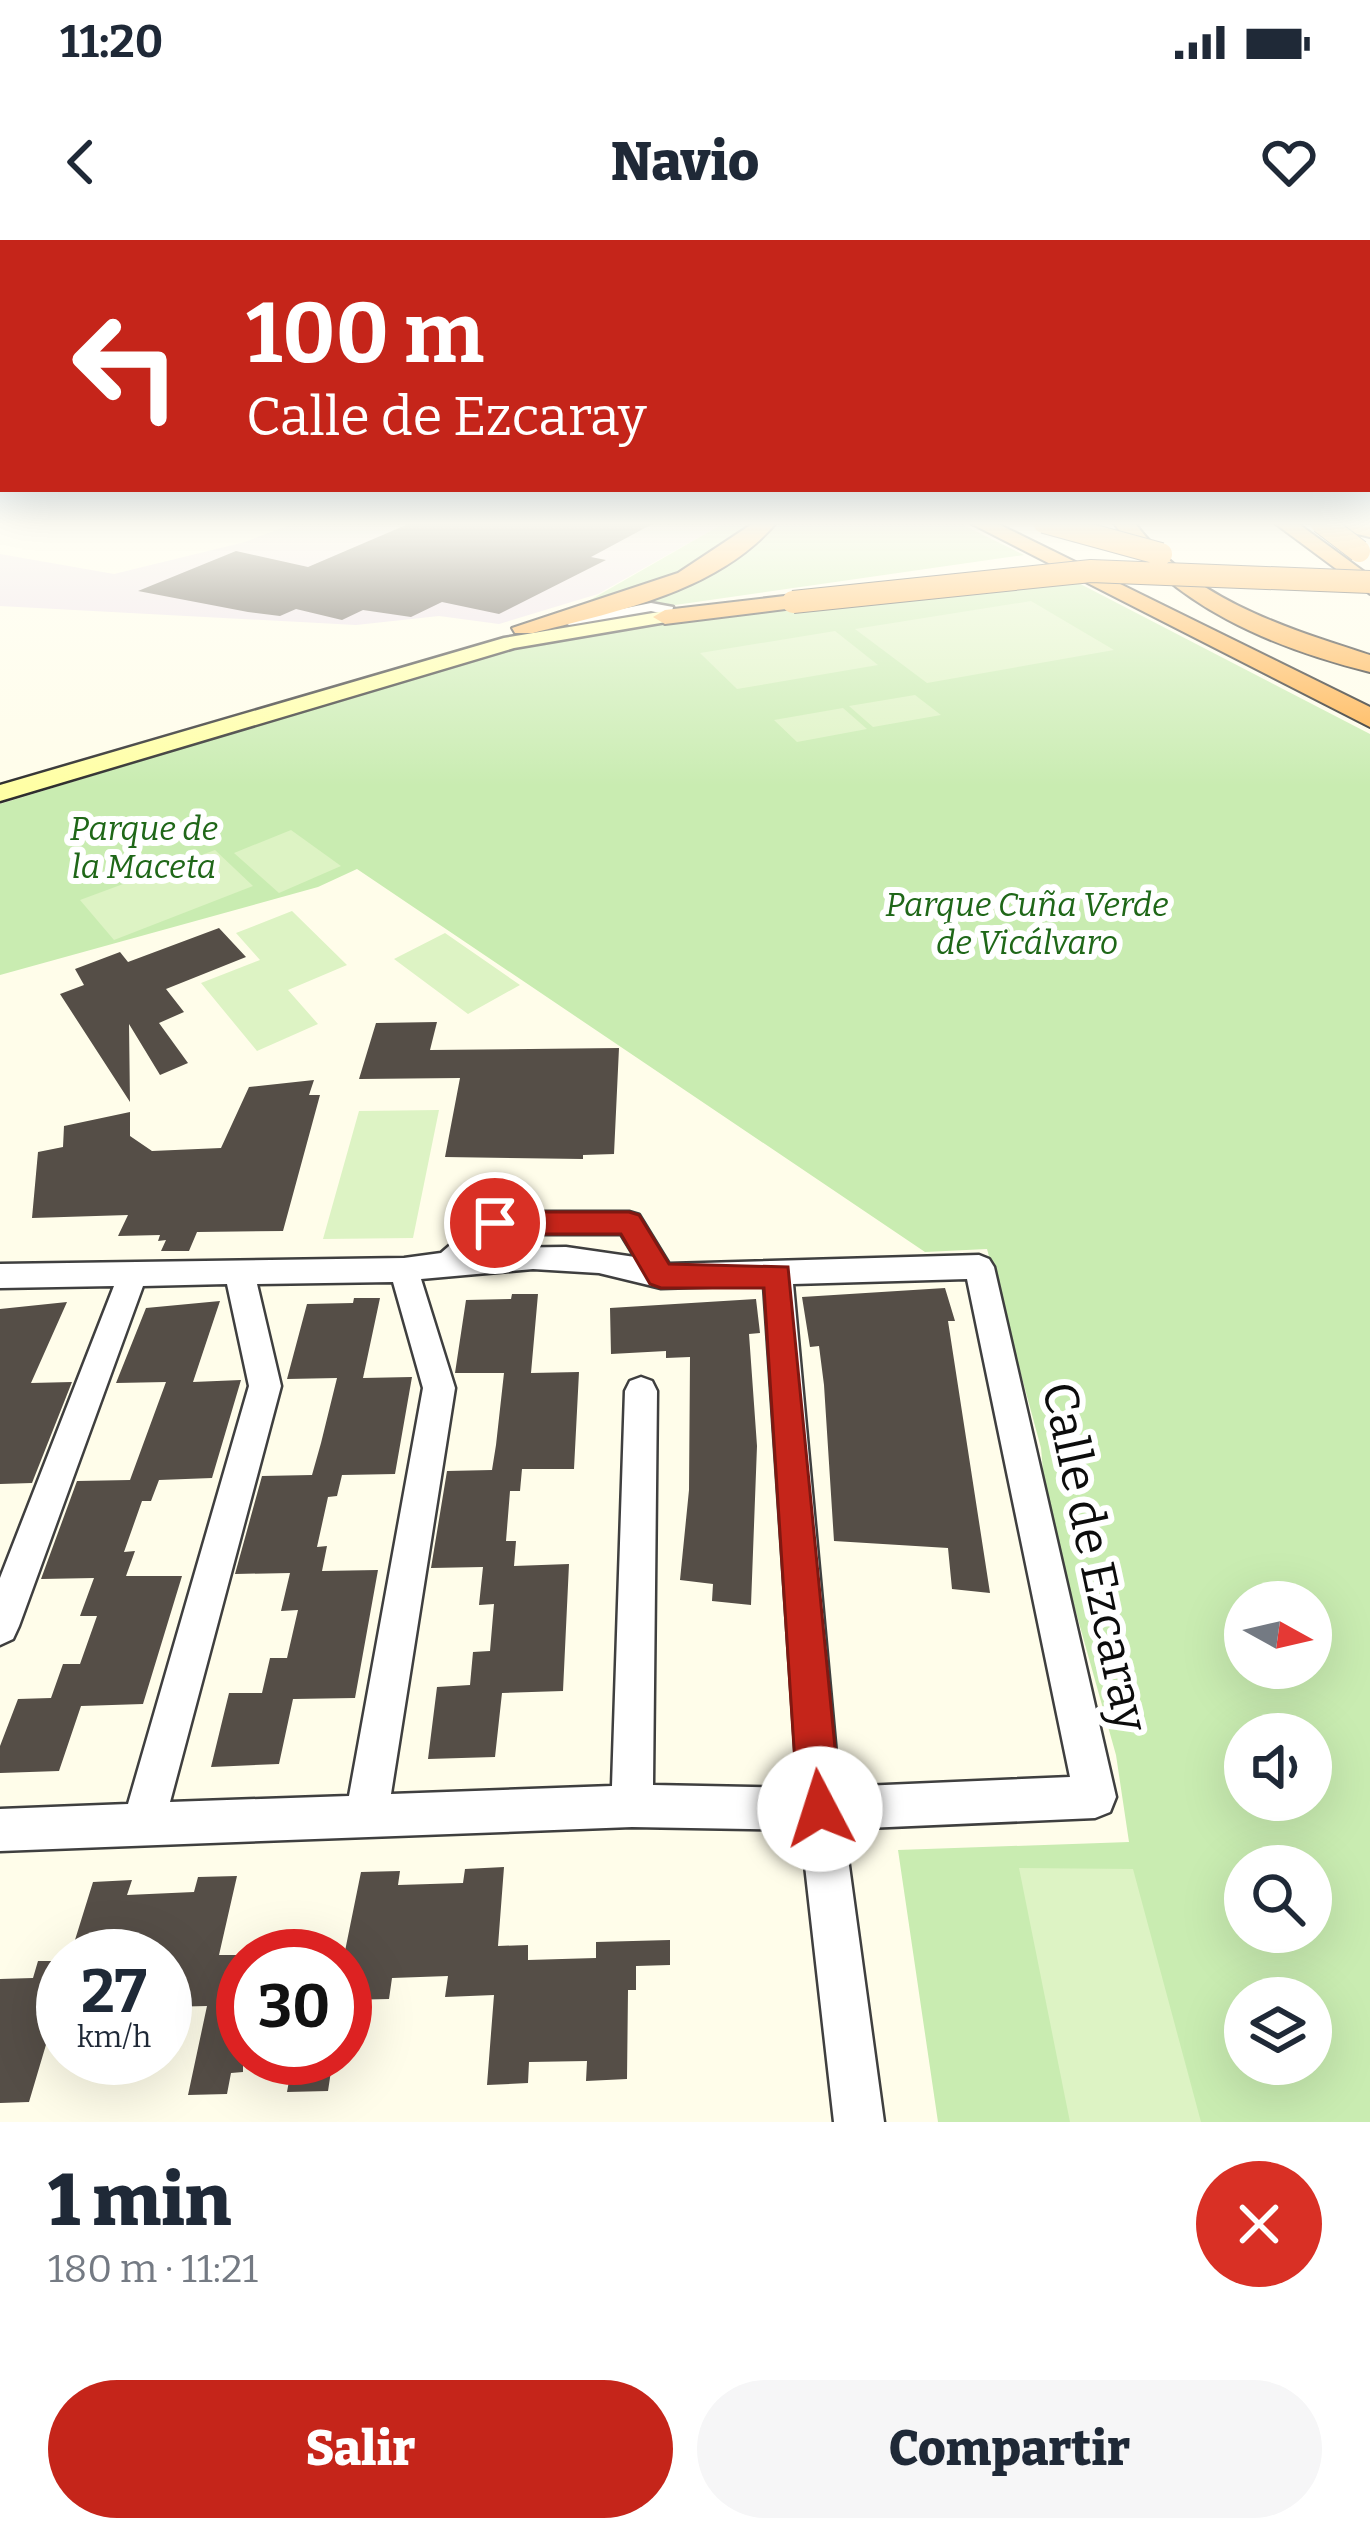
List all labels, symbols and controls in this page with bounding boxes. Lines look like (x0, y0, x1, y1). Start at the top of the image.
text: 11:20 (60, 15, 163, 69)
icon: back (48, 129, 114, 195)
icon: heart (1256, 129, 1322, 195)
text: Navio (611, 130, 759, 194)
text: 100 m (246, 283, 484, 384)
icon: left (48, 288, 204, 444)
text: Calle de Ezcaray (246, 385, 647, 449)
park label: Parque de la Maceta (70, 809, 218, 887)
park label: Parque Cuña Verde de Vicálvaro (885, 885, 1169, 963)
pin (444, 1172, 546, 1274)
icon: arrive (462, 1190, 528, 1256)
street label: Calle de Ezcaray (1030, 1377, 1161, 1738)
north arrow (1224, 1581, 1332, 1689)
map controls (1224, 1581, 1332, 2085)
button: sound (1224, 1713, 1332, 1821)
position arrow (757, 1746, 883, 1872)
button: search (1224, 1845, 1332, 1953)
speed limit sign: 30 (216, 1929, 372, 2085)
text: 27 (81, 1956, 147, 2028)
button: layers (1224, 1977, 1332, 2085)
text: km/h (77, 2019, 151, 2055)
text: 1 min (48, 2158, 231, 2244)
button: close (1196, 2161, 1322, 2287)
text: 180 m · 11:21 (48, 2246, 258, 2292)
button: Salir (48, 2380, 673, 2518)
button: Compartir (697, 2380, 1322, 2518)

